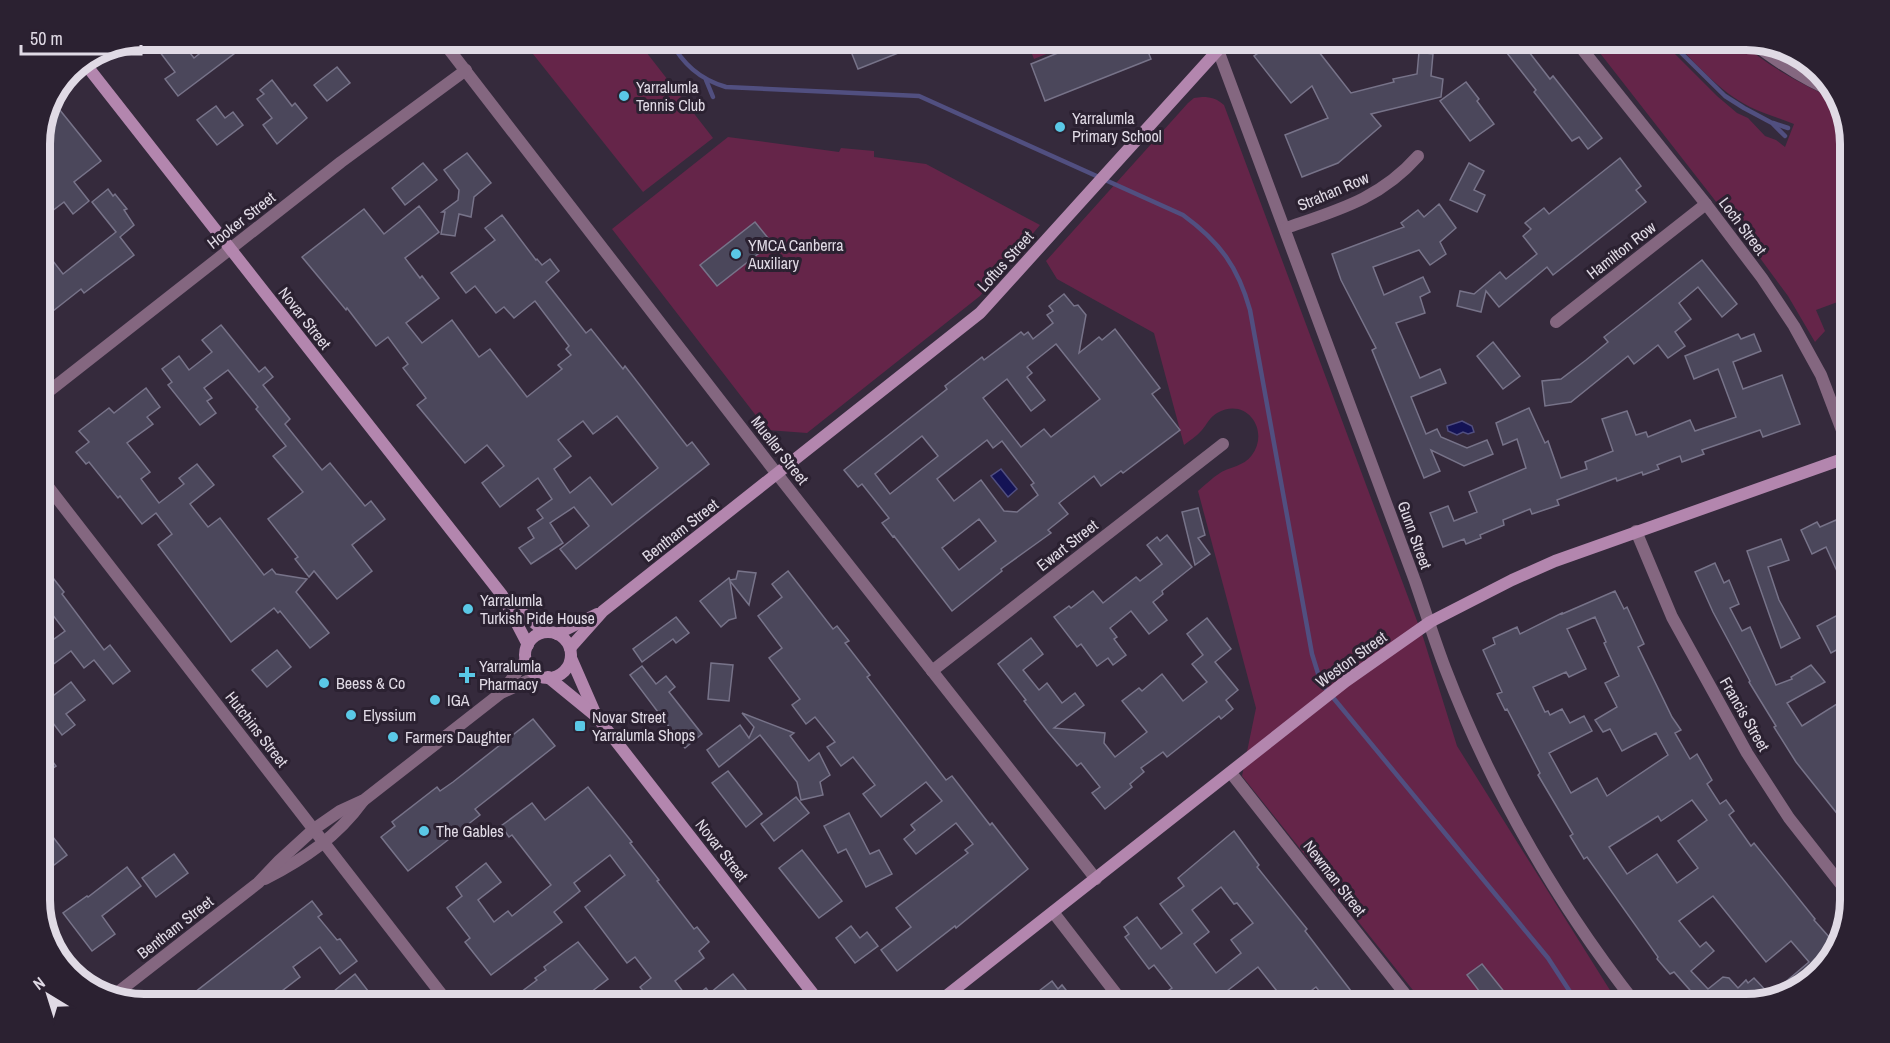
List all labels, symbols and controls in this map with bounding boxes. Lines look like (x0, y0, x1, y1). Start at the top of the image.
scale bar (21, 18, 141, 56)
text: 50 m (30, 26, 63, 51)
place label: Yarralumla Tennis Club (636, 76, 705, 116)
marker: Yarralumla Tennis Club (617, 89, 631, 103)
place label: Yarralumla Primary School (1072, 107, 1162, 147)
marker: Yarralumla Primary School (1053, 120, 1067, 134)
street label: Strahan Row (1294, 166, 1373, 216)
street label: Hooker Street (202, 186, 280, 254)
street label: Loch Street (1714, 193, 1772, 260)
street label: Hamilton Row (1582, 216, 1661, 284)
street label: Loftus Street (972, 226, 1038, 296)
place label: YMCA Canberra Auxiliary (747, 234, 844, 274)
marker: YMCA Canberra Auxiliary (729, 247, 743, 261)
street label: Novar Street (274, 282, 337, 354)
street label: Mueller Street (746, 411, 814, 489)
street label: Bentham Street (637, 493, 723, 567)
street label: Gunn Street (1393, 498, 1438, 572)
street label: Ewart Street (1032, 514, 1102, 576)
place label: Yarralumla Turkish Pide House (480, 589, 595, 629)
marker: Yarralumla Turkish Pide House (461, 602, 475, 616)
street label: Weston Street (1311, 626, 1391, 692)
place label: Yarralumla Pharmacy (479, 655, 542, 695)
marker: Yarralumla Pharmacy (460, 668, 474, 682)
place label: Beess & Co (336, 672, 405, 694)
street label: Francis Street (1715, 673, 1775, 755)
marker: Beess & Co (317, 676, 331, 690)
street label: Hutchins Street (220, 687, 294, 772)
place label: IGA (447, 689, 470, 711)
marker: IGA (428, 693, 442, 707)
place label: Elyssium (363, 704, 416, 726)
place label: Novar Street Yarralumla Shops (592, 706, 695, 746)
marker: Elyssium (344, 708, 358, 722)
marker: Novar Street Yarralumla Shops (573, 719, 587, 733)
place label: Farmers Daughter (405, 726, 511, 748)
marker: Farmers Daughter (386, 730, 400, 744)
street label: Novar Street (691, 814, 754, 886)
place label: The Gables (436, 820, 504, 842)
marker: The Gables (417, 824, 431, 838)
street label: Newman Street (1298, 836, 1372, 921)
street label: Bentham Street (132, 890, 218, 964)
north arrow (18, 965, 78, 1025)
text: N (28, 972, 49, 995)

